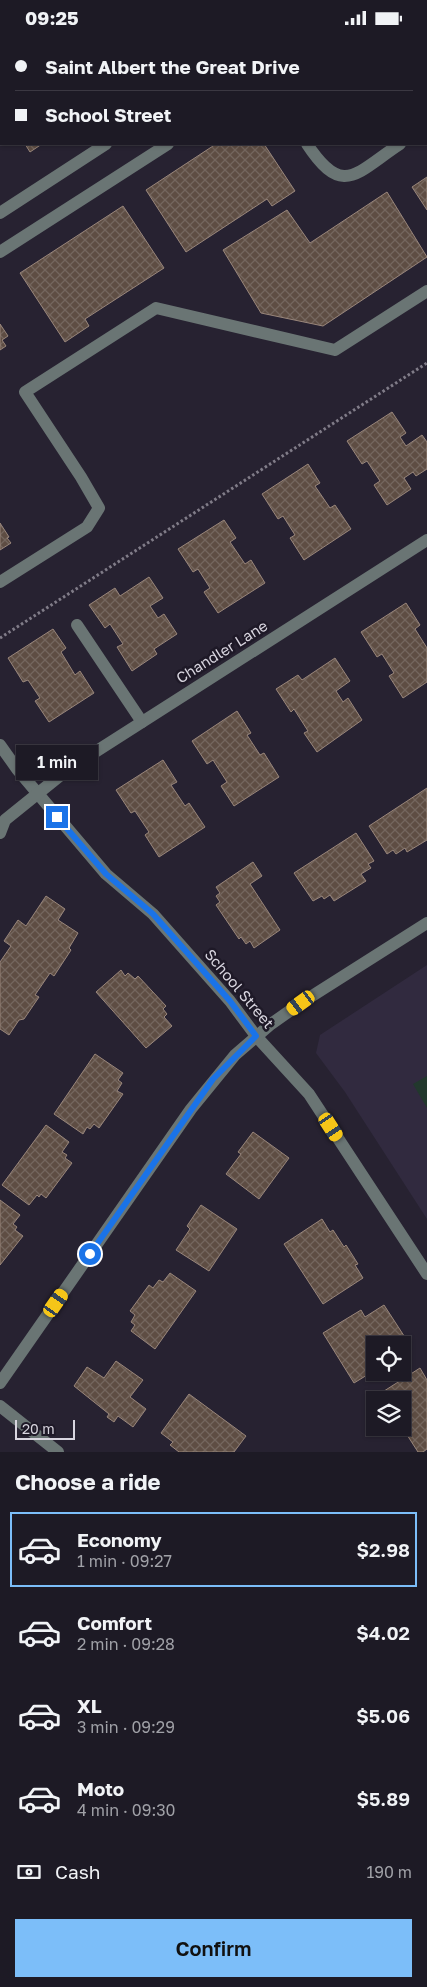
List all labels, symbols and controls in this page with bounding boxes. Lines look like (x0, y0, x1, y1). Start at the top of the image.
text: 09:25 (25, 6, 79, 29)
text: Saint Albert the Great Drive (45, 55, 300, 78)
text: School Street (45, 103, 171, 126)
street label: Chandler Lane (172, 616, 271, 686)
callout: 1 min (16, 745, 98, 779)
text: 1 min (37, 752, 77, 772)
route end (46, 806, 68, 828)
street label: School Street (201, 945, 278, 1032)
car (284, 988, 317, 1018)
car (316, 1110, 345, 1144)
route start (79, 1243, 101, 1265)
car (41, 1286, 70, 1320)
map controls (366, 1336, 411, 1436)
button: locate (366, 1336, 411, 1381)
button: layers (366, 1391, 411, 1436)
scale bar (15, 1417, 75, 1440)
text: 20 m (22, 1420, 55, 1437)
text: Choose a ride (15, 1468, 161, 1495)
icon: car (17, 1527, 62, 1572)
text: Economy (77, 1528, 162, 1551)
text: $2.98 (356, 1538, 410, 1561)
text: 1 min · 09:27 (77, 1551, 172, 1571)
icon: car (17, 1610, 62, 1655)
text: Comfort (77, 1611, 152, 1634)
text: $4.02 (356, 1621, 410, 1644)
text: 2 min · 09:28 (77, 1634, 175, 1654)
icon: car (17, 1693, 62, 1738)
text: XL (77, 1694, 102, 1717)
text: $5.06 (356, 1704, 410, 1727)
text: 3 min · 09:29 (77, 1717, 175, 1737)
icon: car (17, 1776, 62, 1821)
text: Moto (77, 1777, 124, 1800)
text: $5.89 (356, 1787, 410, 1810)
text: 4 min · 09:30 (77, 1800, 176, 1820)
icon: cash (15, 1858, 43, 1886)
text: Cash (55, 1860, 100, 1883)
text: 190 m (366, 1862, 412, 1882)
button: Confirm (15, 1919, 412, 1977)

